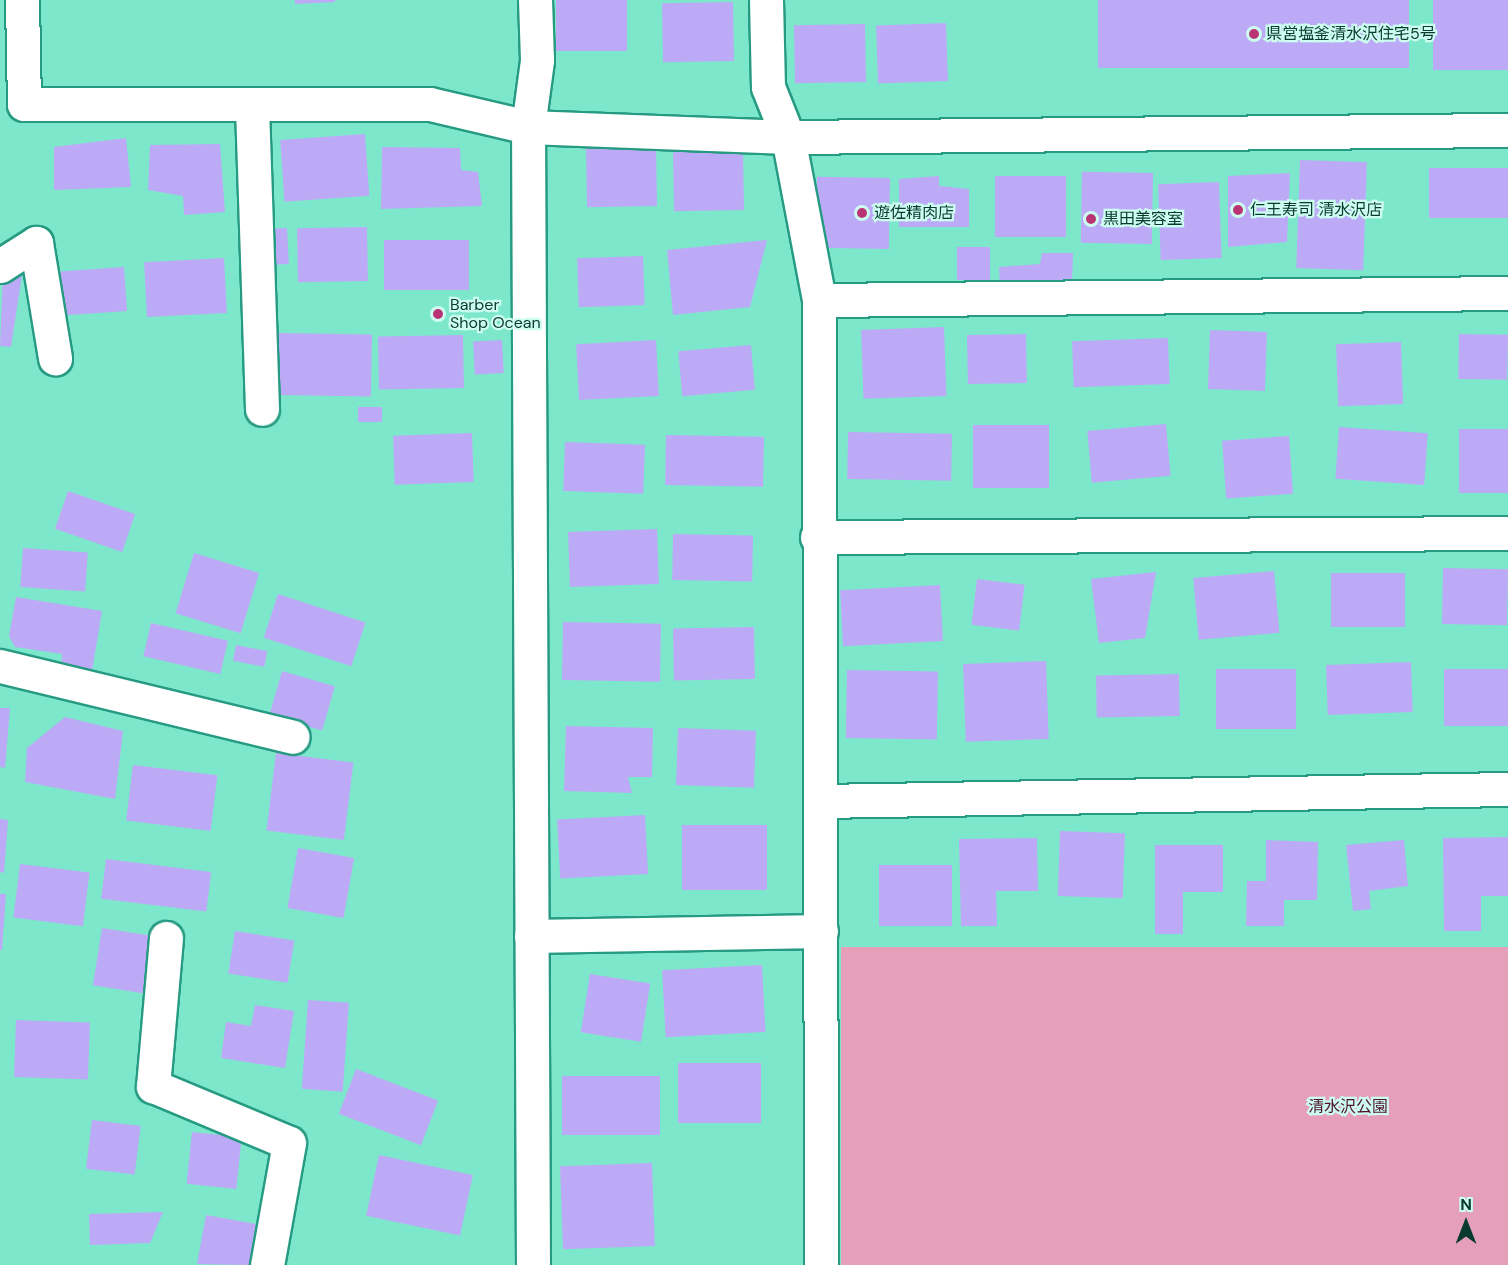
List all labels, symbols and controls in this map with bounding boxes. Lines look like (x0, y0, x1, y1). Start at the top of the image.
place label: 県営塩釜清水沢住宅5号 (1266, 24, 1436, 44)
marker: 県営塩釜清水沢住宅5号 (1247, 27, 1261, 41)
place label: 仁王寿司 清水沢店 (1250, 200, 1382, 220)
place label: 遊佐精肉店 (874, 203, 954, 223)
marker: 仁王寿司 清水沢店 (1231, 203, 1245, 217)
marker: 遊佐精肉店 (855, 206, 869, 220)
place label: 黒田美容室 (1103, 209, 1183, 229)
marker: 黒田美容室 (1084, 212, 1098, 226)
place label: Barber Shop Ocean (450, 295, 541, 333)
marker: Barber Shop Ocean (431, 307, 445, 321)
park label: 清水沢公園 (1308, 1097, 1388, 1117)
north arrow (1436, 1193, 1496, 1253)
text: N (1460, 1194, 1472, 1215)

